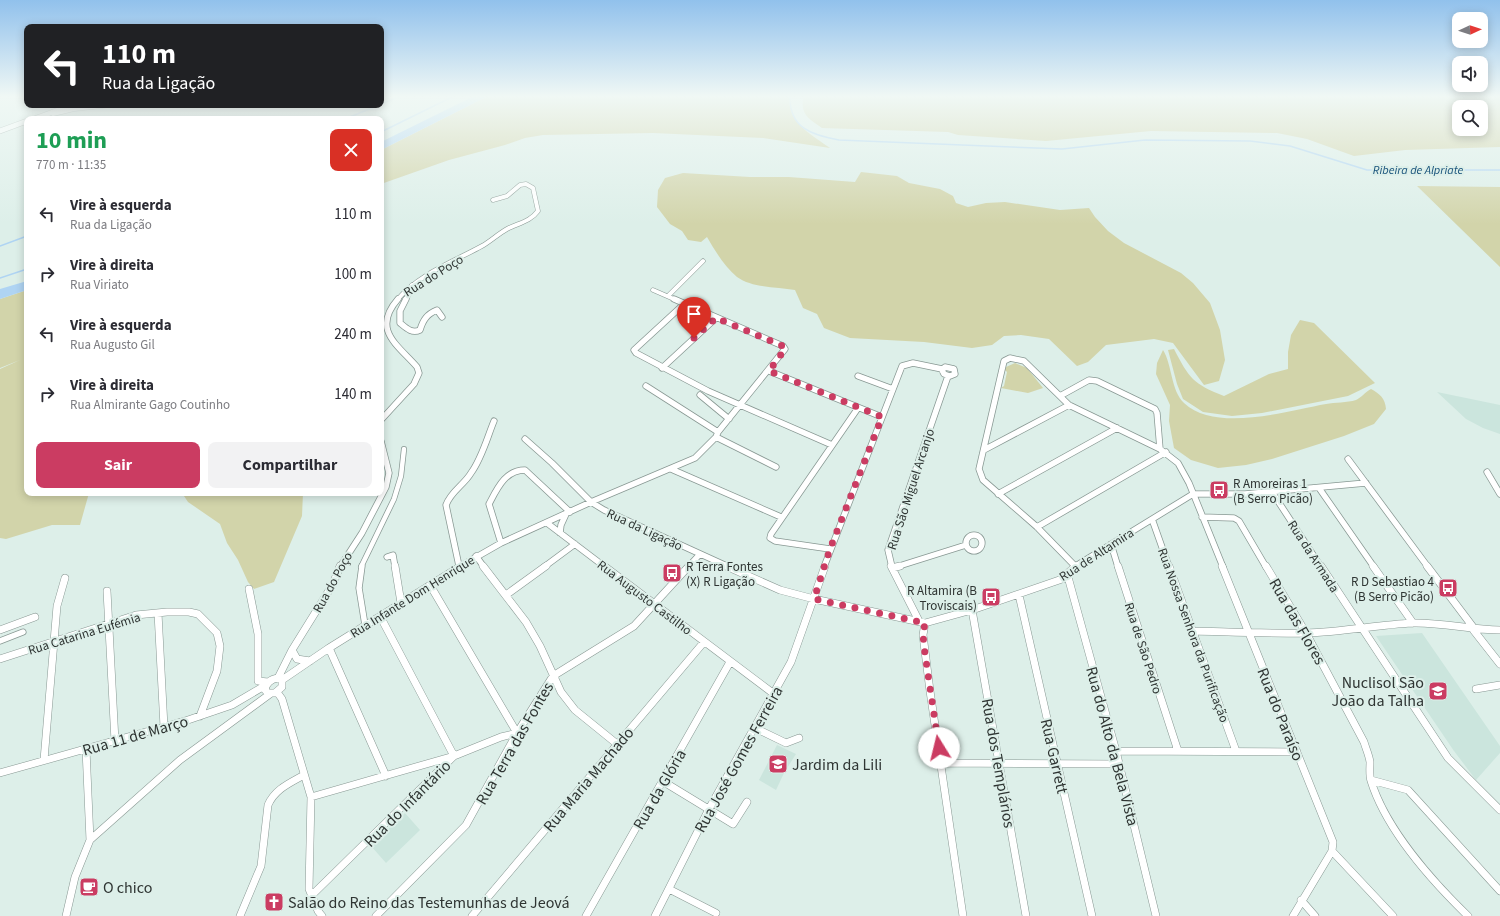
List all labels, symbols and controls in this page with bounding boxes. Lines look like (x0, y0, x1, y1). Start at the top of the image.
north arrow (1452, 12, 1488, 48)
map controls (1452, 12, 1488, 136)
text: 110 m (102, 34, 176, 74)
icon: left (36, 40, 88, 92)
button: sound (1452, 56, 1488, 92)
text: Rua da Ligação (102, 71, 215, 96)
button: search (1452, 100, 1488, 136)
text: 10 min (36, 123, 107, 158)
button: close (330, 129, 372, 171)
text: 770 m · 11:35 (36, 156, 106, 174)
water label: Ribeira de Alpriate (1373, 162, 1463, 179)
text: Vire à esquerda (70, 195, 172, 216)
icon: left (36, 203, 58, 225)
text: 110 m (334, 204, 372, 225)
text: Rua da Ligação (70, 216, 152, 234)
street label: Rua do Poço (400, 250, 467, 301)
text: Vire à direita (70, 255, 154, 276)
icon: right (36, 263, 58, 285)
text: 100 m (334, 264, 372, 285)
text: Rua Viriato (70, 276, 129, 294)
pin (677, 297, 711, 338)
icon: arrive (683, 303, 705, 325)
text: Vire à esquerda (70, 315, 172, 336)
icon: left (36, 323, 58, 345)
text: 240 m (334, 324, 372, 345)
text: Rua Augusto Gil (70, 336, 155, 354)
text: Vire à direita (70, 375, 154, 396)
icon: right (36, 383, 58, 405)
text: 140 m (334, 384, 372, 405)
text: Rua Almirante Gago Coutinho (70, 396, 230, 414)
street label: Rua São Miguel Arcanjo (883, 426, 939, 552)
button: Sair (36, 442, 200, 488)
button: Compartilhar (208, 442, 372, 488)
place label: R Amoreiras 1 (B Serro Picão) (1233, 475, 1313, 508)
bus stop icon: R Amoreiras 1 (B Serro Picão) (1208, 479, 1230, 501)
street label: Rua da Ligação (604, 504, 685, 555)
street label: Rua da Armada (1283, 517, 1343, 596)
street label: Rua de Altamira (1056, 524, 1137, 586)
street label: Rua Nossa Senhora da Purificação (1153, 546, 1233, 725)
street label: Rua do Poço (309, 549, 357, 616)
street label: Rua Infante Dom Henrique (347, 551, 478, 643)
street label: Rua Augusto Castilho (593, 556, 696, 639)
place label: R Terra Fontes (X) R Ligação (686, 558, 763, 591)
bus stop icon: R Terra Fontes (X) R Ligação (661, 562, 683, 584)
place label: R D Sebastiao 4 (B Serro Picão) (1351, 573, 1435, 606)
street label: Rua das Flores (1263, 574, 1331, 669)
bus stop icon: R D Sebastiao 4 (B Serro Picão) (1437, 577, 1459, 599)
place label: R Altamira (B Troviscais) (907, 582, 977, 615)
bus stop icon: R Altamira (B Troviscais) (980, 586, 1002, 608)
street label: Rua de São Pedro (1120, 600, 1166, 696)
street label: Rua Catarina Eufémia (26, 608, 143, 660)
street label: Rua do Alto da Bela Vista (1080, 664, 1144, 828)
street label: Rua do Paraíso (1251, 664, 1309, 764)
place label: Nuclisol São João da Talha (1331, 672, 1424, 712)
street label: Rua Terra das Fontes (471, 678, 559, 809)
school or university icon: Nuclisol São João da Talha (1427, 680, 1449, 702)
street label: Rua José Gomes Ferreira (689, 682, 788, 837)
street label: Rua dos Templários (976, 697, 1020, 830)
street label: Rua 11 de Março (80, 710, 191, 762)
street label: Rua Garrett (1035, 717, 1073, 796)
street label: Rua Maria Machado (538, 722, 639, 837)
position arrow (918, 727, 960, 769)
street label: Rua da Glória (628, 745, 692, 834)
school or university icon: Jardim da Lili (767, 753, 789, 775)
place label: Jardim da Lili (792, 754, 882, 776)
street label: Rua do Infantário (359, 755, 456, 852)
cafe icon: O chico (78, 876, 100, 898)
place label: O chico (103, 877, 152, 899)
church icon: Salão do Reino das Testemunhas de Jeová (263, 891, 285, 913)
place label: Salão do Reino das Testemunhas de Jeová (288, 892, 569, 914)

